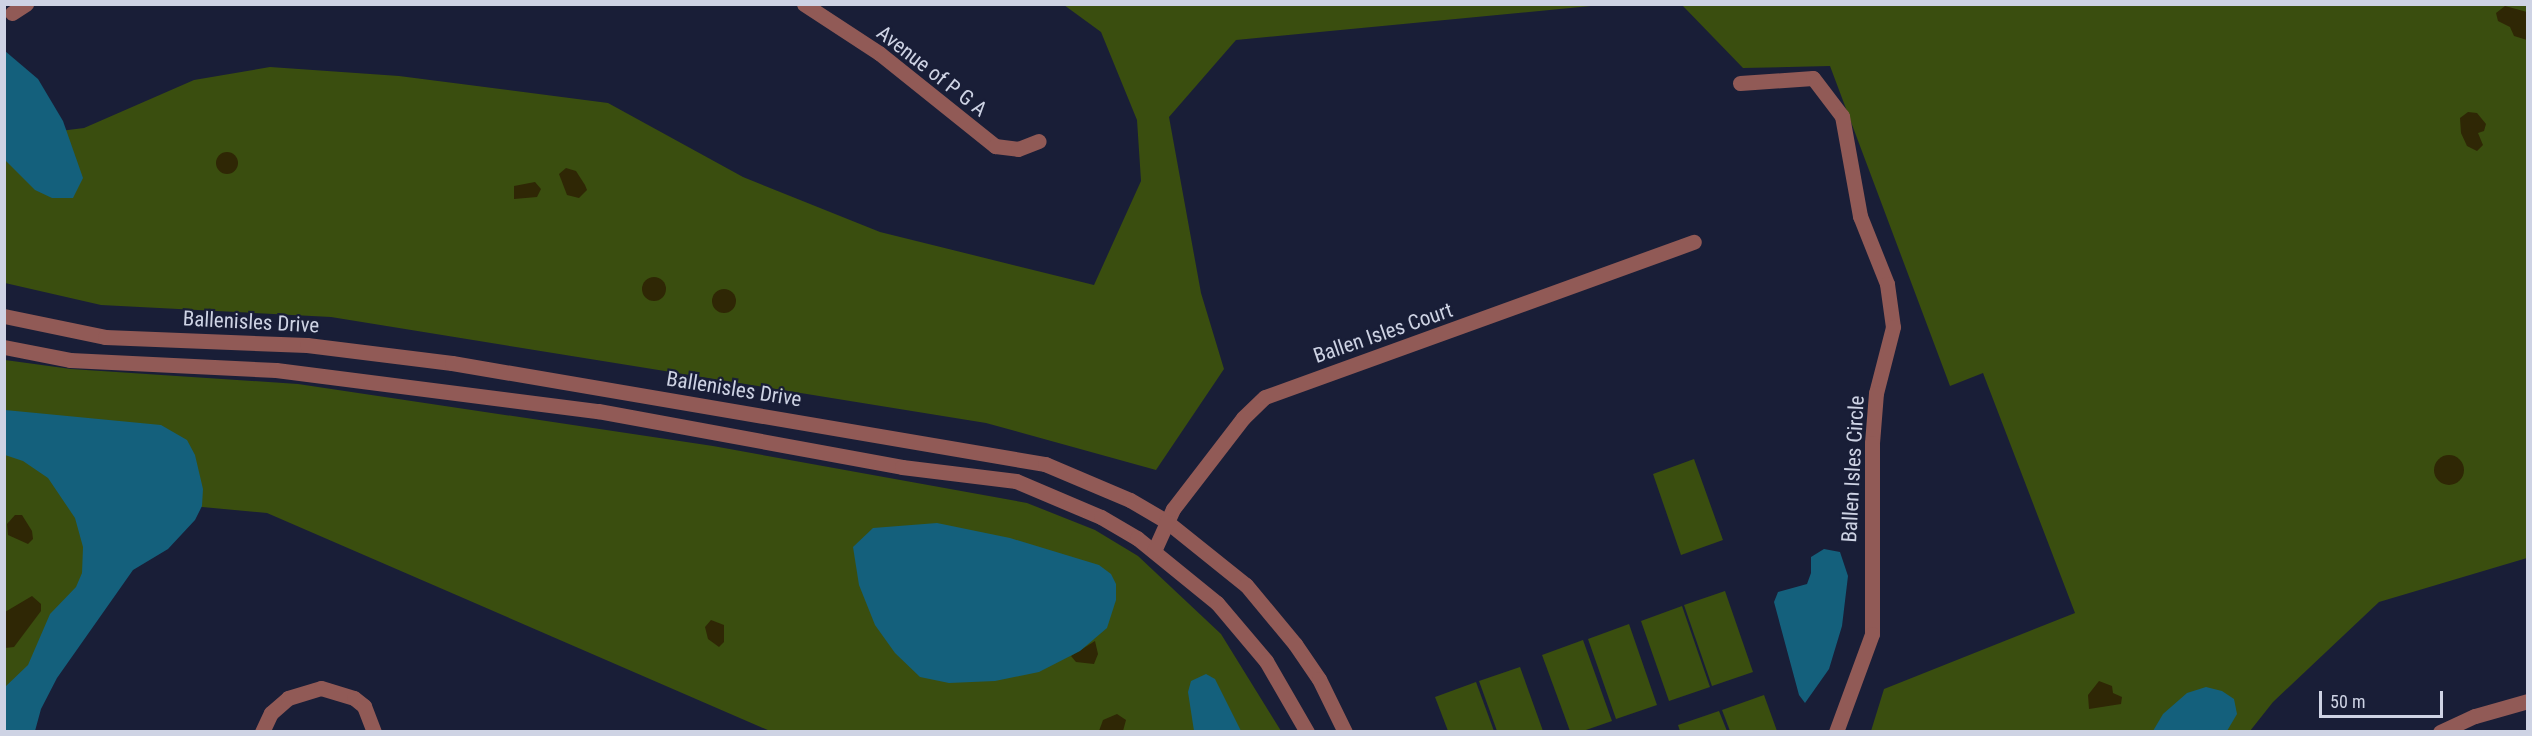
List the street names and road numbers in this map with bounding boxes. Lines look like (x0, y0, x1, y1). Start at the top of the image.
street label: Avenue of P G A (872, 20, 992, 122)
street label: Ballen Isles Court (1310, 297, 1456, 369)
street label: Ballenisles Drive (182, 306, 320, 338)
street label: Ballenisles Drive (665, 366, 803, 412)
street label: Ballen Isles Circle (1837, 395, 1869, 543)

